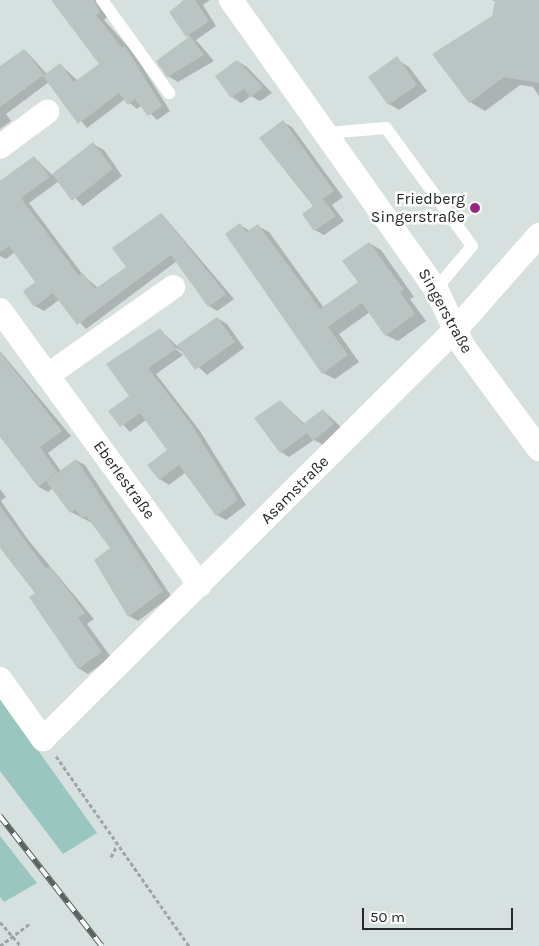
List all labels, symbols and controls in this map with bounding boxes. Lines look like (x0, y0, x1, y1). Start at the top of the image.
place label: Friedberg Singerstraße (371, 189, 465, 227)
marker: Friedberg Singerstraße (469, 202, 481, 214)
street label: Singerstraße (414, 265, 476, 357)
street label: Eberlestraße (89, 437, 159, 523)
street label: Asamstraße (257, 452, 333, 528)
scale bar (364, 898, 515, 930)
text: 50 m (370, 908, 405, 926)

